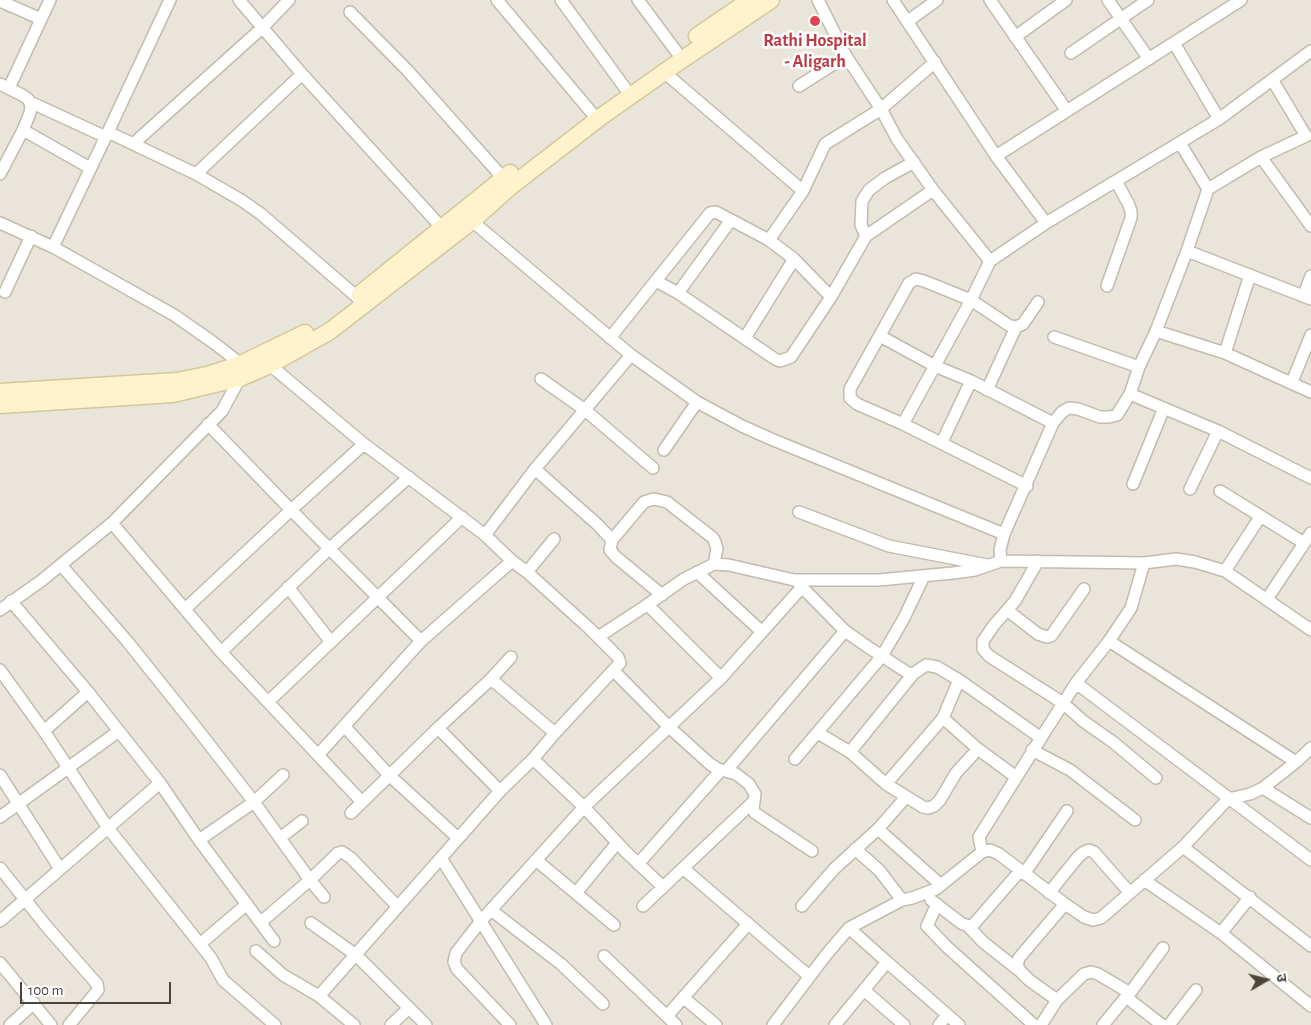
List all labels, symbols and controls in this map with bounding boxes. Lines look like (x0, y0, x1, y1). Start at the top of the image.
marker: Rathi Hospital - Aligarh (808, 14, 822, 28)
place label: Rathi Hospital - Aligarh (763, 30, 867, 72)
north arrow (1241, 955, 1291, 1005)
scale bar (22, 972, 174, 1004)
text: उ (1273, 973, 1288, 983)
text: 100 m (28, 983, 63, 998)

